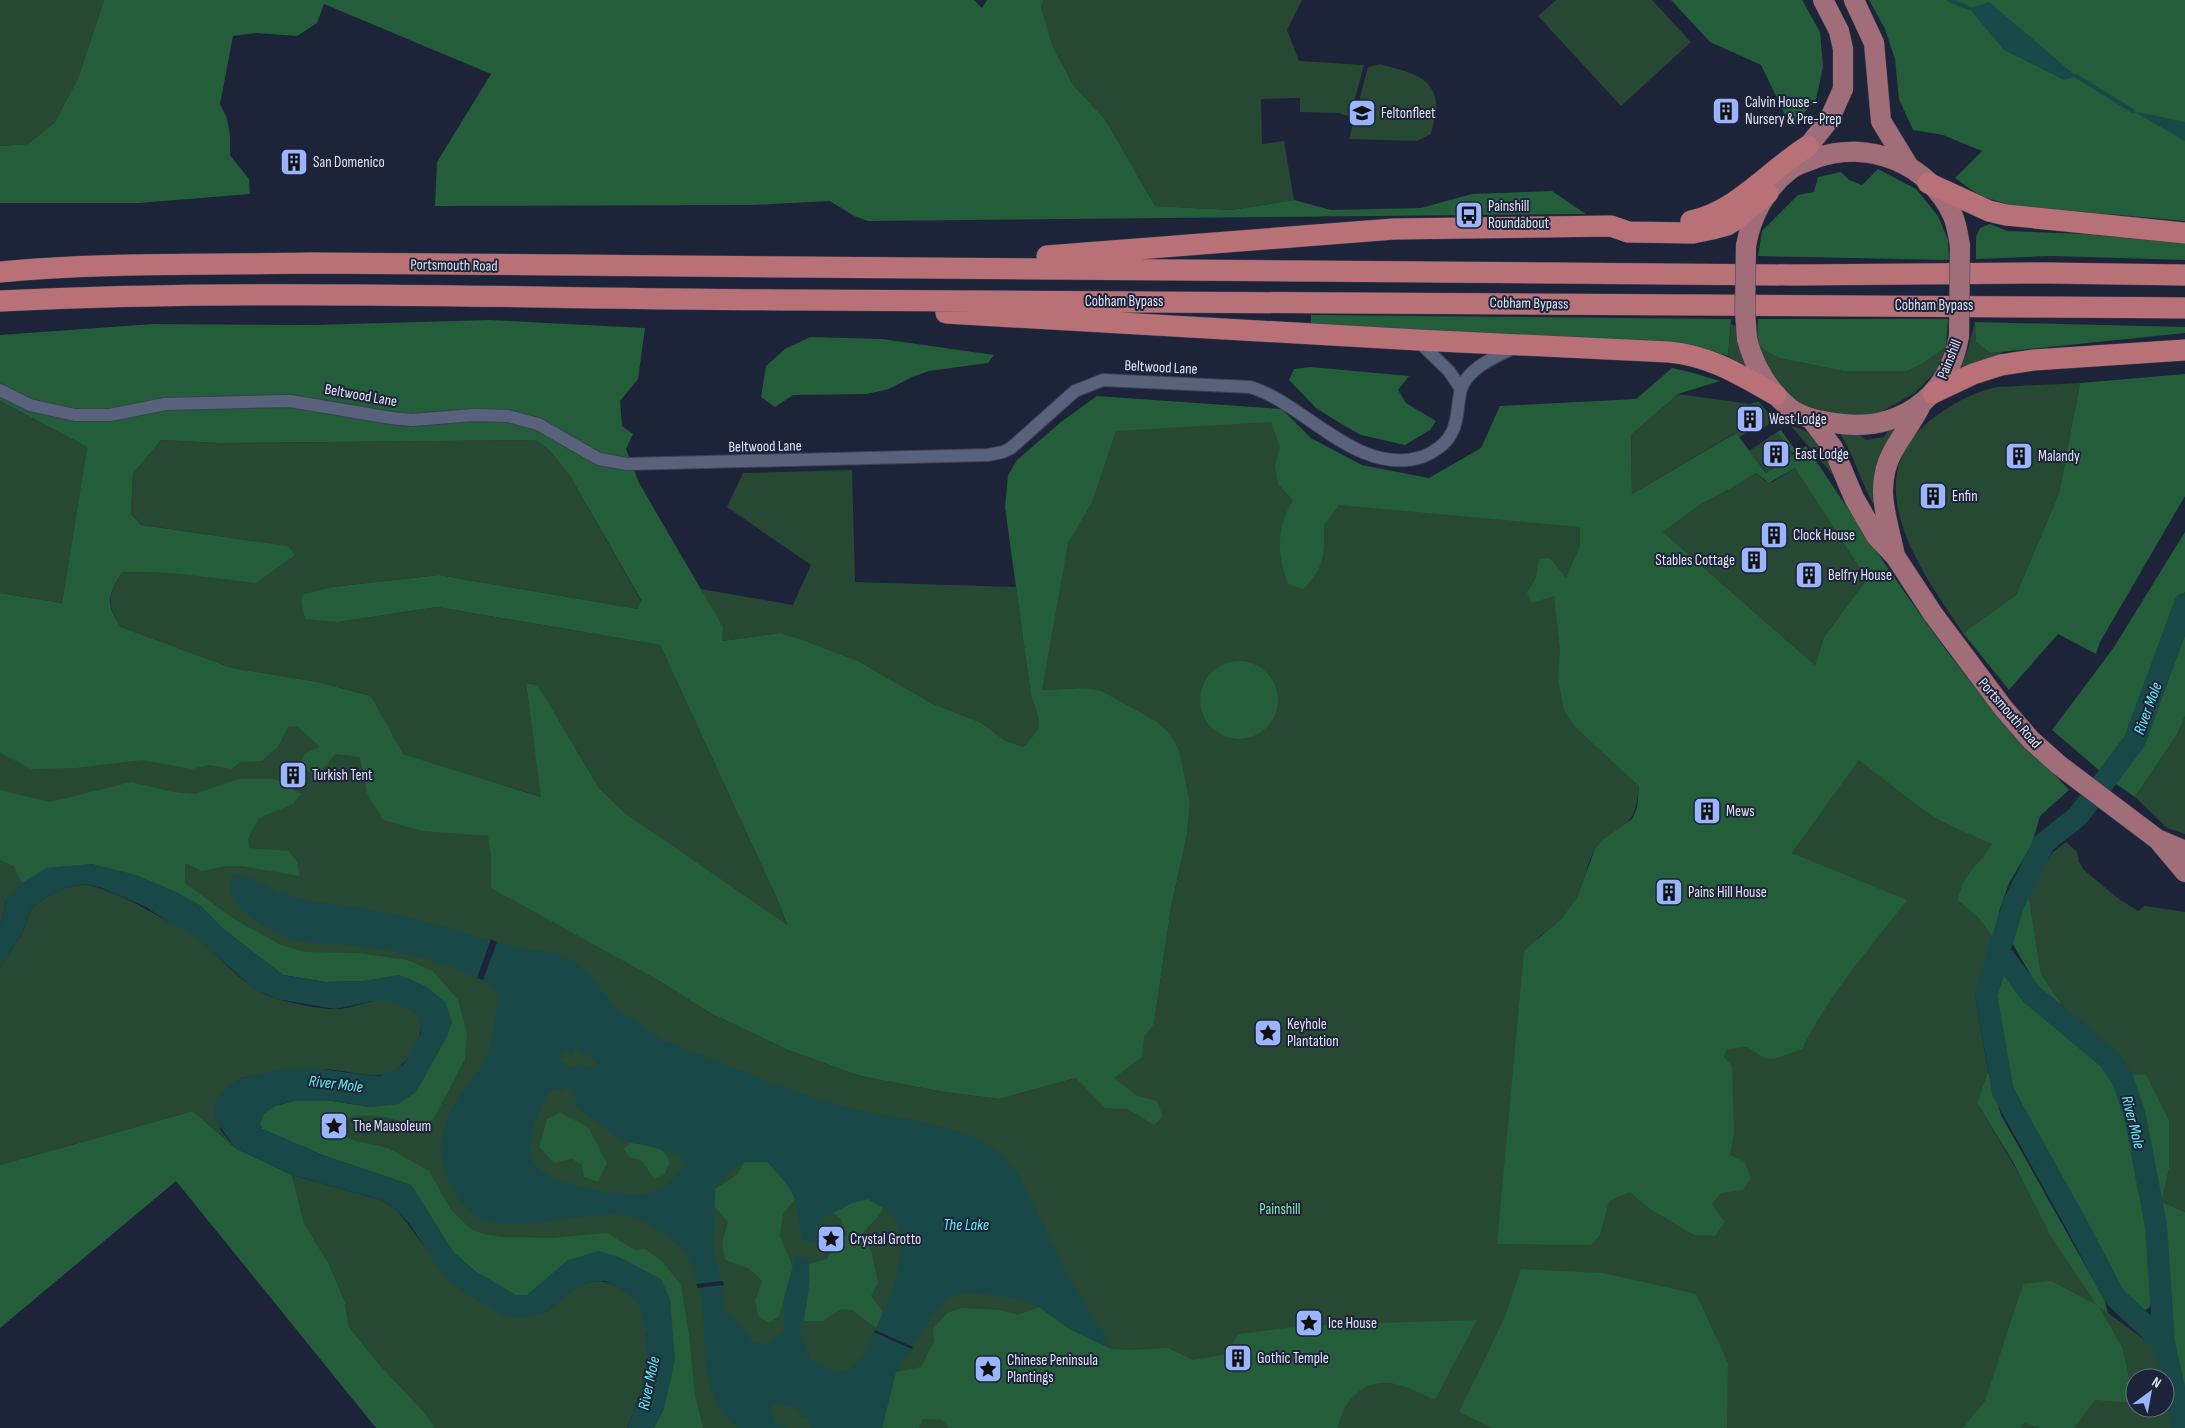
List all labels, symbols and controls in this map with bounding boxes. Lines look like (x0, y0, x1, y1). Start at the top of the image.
place label: Calvin House - Nursery & Pre-Prep (1745, 93, 1842, 129)
building icon: Calvin House - Nursery & Pre-Prep (1711, 96, 1741, 126)
school or university icon: Feltonfleet (1347, 98, 1377, 128)
place label: Feltonfleet (1381, 104, 1436, 123)
building icon: San Domenico (279, 147, 309, 177)
place label: San Domenico (313, 153, 385, 172)
place label: Painshill Roundabout (1488, 197, 1549, 233)
bus stop icon: Painshill Roundabout (1454, 200, 1484, 230)
street label: Portsmouth Road (410, 255, 498, 276)
street label: Cobham Bypass (1085, 292, 1163, 311)
street label: Cobham Bypass (1489, 293, 1569, 314)
street label: Cobham Bypass (1895, 296, 1973, 315)
street label: Painshill (1933, 336, 1966, 382)
street label: Beltwood Lane (1124, 356, 1198, 379)
street label: Beltwood Lane (323, 380, 399, 411)
building icon: West Lodge (1735, 404, 1765, 434)
place label: West Lodge (1769, 410, 1827, 429)
street label: Beltwood Lane (728, 436, 802, 457)
building icon: East Lodge (1761, 439, 1791, 469)
building icon: Malandy (2004, 441, 2034, 471)
place label: East Lodge (1795, 445, 1849, 464)
place label: Malandy (2038, 447, 2080, 466)
building icon: Enfin (1918, 481, 1948, 511)
place label: Enfin (1952, 487, 1978, 506)
building icon: Clock House (1759, 520, 1789, 550)
place label: Clock House (1793, 526, 1855, 545)
building icon: Stables Cottage (1739, 545, 1769, 575)
place label: Stables Cottage (1655, 551, 1735, 570)
building icon: Belfry House (1794, 560, 1824, 590)
place label: Belfry House (1828, 566, 1892, 585)
street label: Portsmouth Road (1974, 674, 2045, 753)
water label: River Mole (2130, 680, 2167, 737)
building icon: Turkish Tent (278, 760, 308, 790)
place label: Turkish Tent (312, 766, 373, 785)
building icon: Mews (1692, 796, 1722, 826)
place label: Mews (1726, 802, 1755, 821)
building icon: Pains Hill House (1654, 877, 1684, 907)
place label: Pains Hill House (1688, 883, 1767, 902)
place label: Keyhole Plantation (1287, 1015, 1339, 1051)
place icon: Keyhole Plantation (1253, 1018, 1283, 1048)
water label: River Mole (308, 1072, 364, 1097)
water label: River Mole (2117, 1094, 2148, 1151)
place icon: The Mausoleum (319, 1111, 349, 1141)
place label: The Mausoleum (353, 1117, 431, 1136)
park label: Painshill (1259, 1200, 1301, 1219)
water label: The Lake (943, 1216, 989, 1235)
place icon: Crystal Grotto (816, 1224, 846, 1254)
place label: Crystal Grotto (850, 1230, 921, 1249)
place icon: Ice House (1294, 1308, 1324, 1338)
place label: Ice House (1328, 1314, 1377, 1333)
building icon: Gothic Temple (1223, 1343, 1253, 1373)
place label: Gothic Temple (1257, 1349, 1329, 1368)
place label: Chinese Peninsula Plantings (1007, 1351, 1098, 1387)
place icon: Chinese Peninsula Plantings (973, 1354, 1003, 1384)
water label: River Mole (635, 1355, 664, 1412)
north arrow (2125, 1368, 2175, 1418)
text: N (2149, 1373, 2164, 1392)

